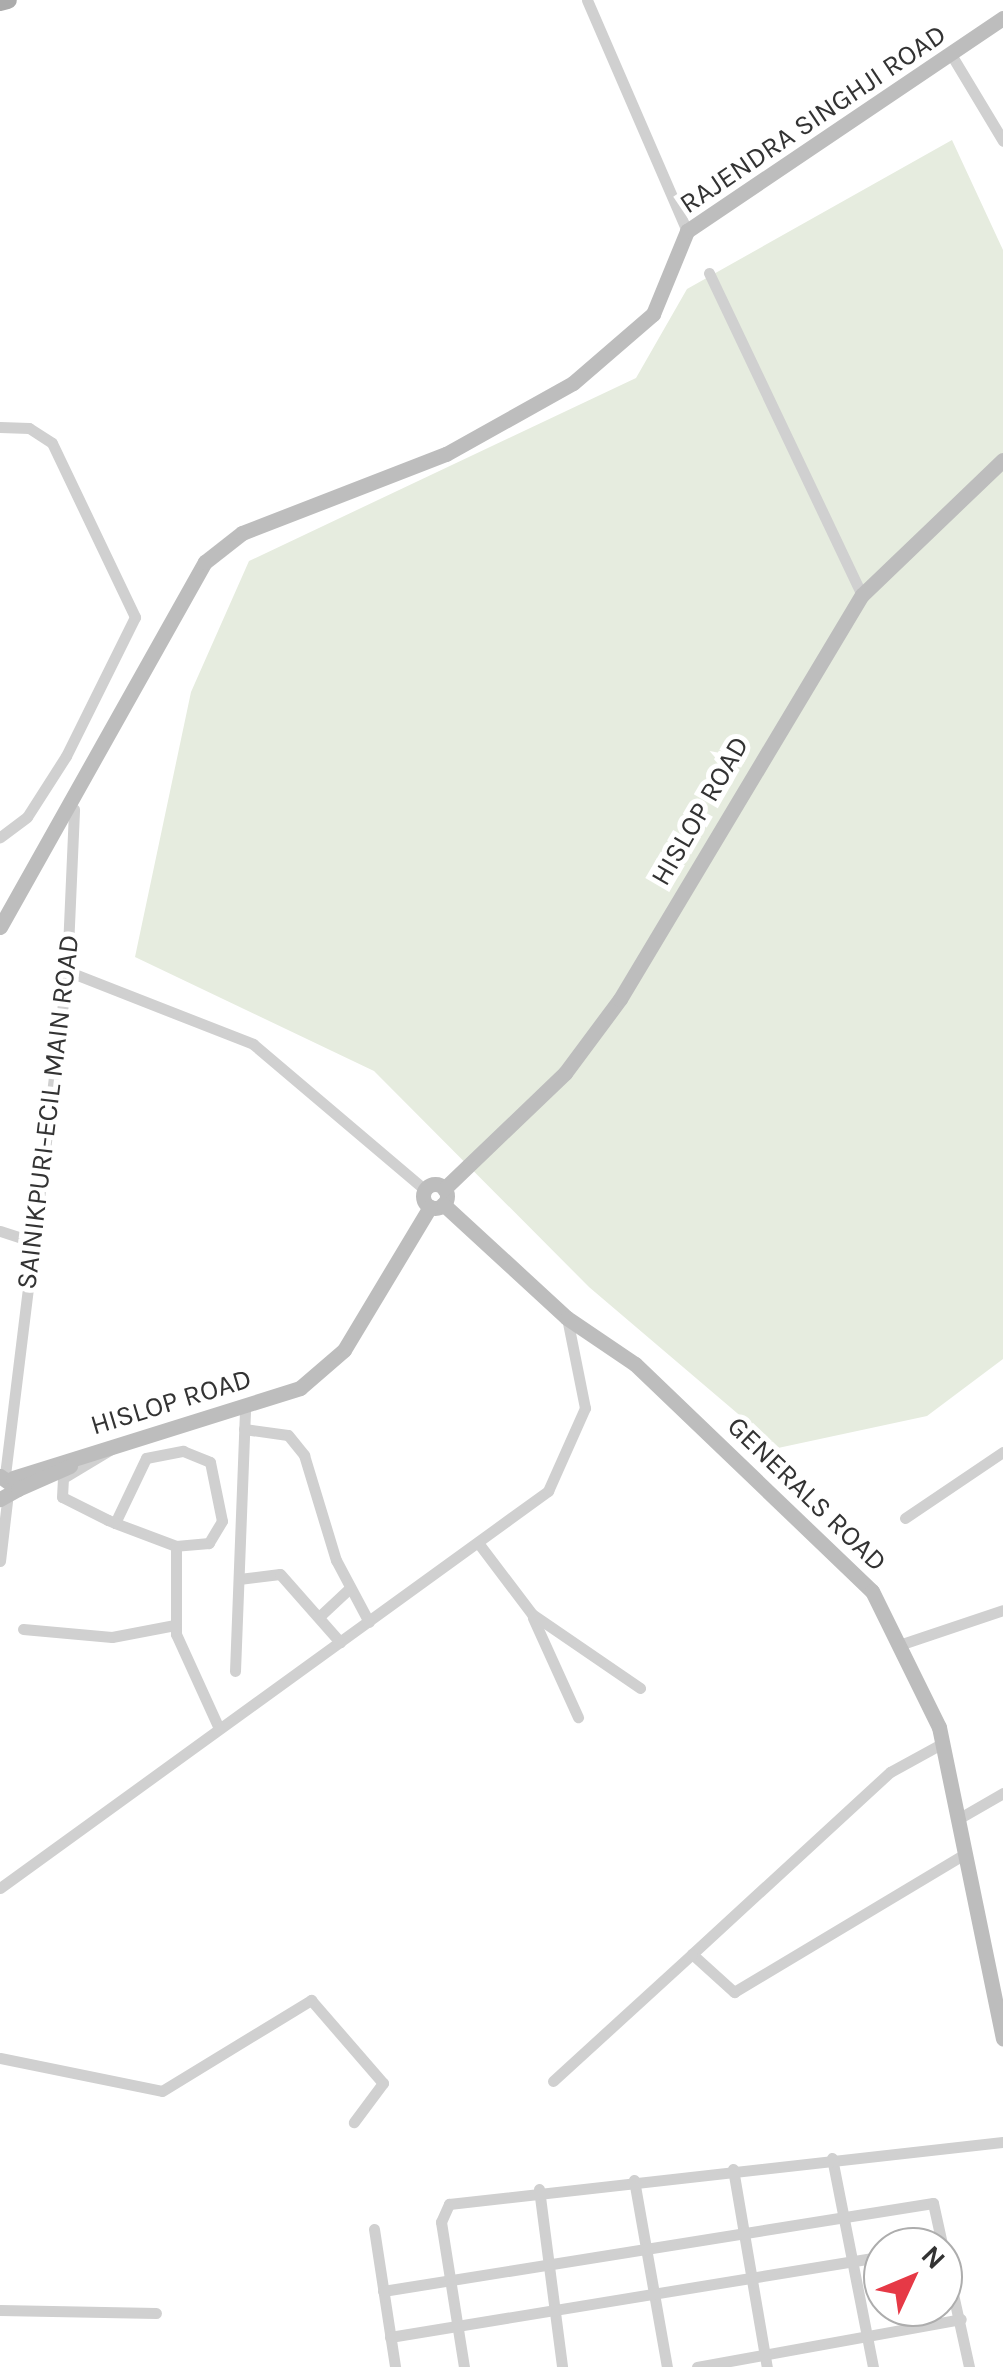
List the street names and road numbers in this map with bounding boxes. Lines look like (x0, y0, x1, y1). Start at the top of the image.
street label: RAJENDRA SINGHJI ROAD (673, 17, 953, 221)
street label: HISLOP ROAD (644, 730, 756, 892)
street label: SAINIKPURI-ECIL MAIN ROAD (10, 933, 86, 1291)
street label: HISLOP ROAD (86, 1362, 256, 1442)
street label: GENERALS ROAD (720, 1410, 894, 1578)

